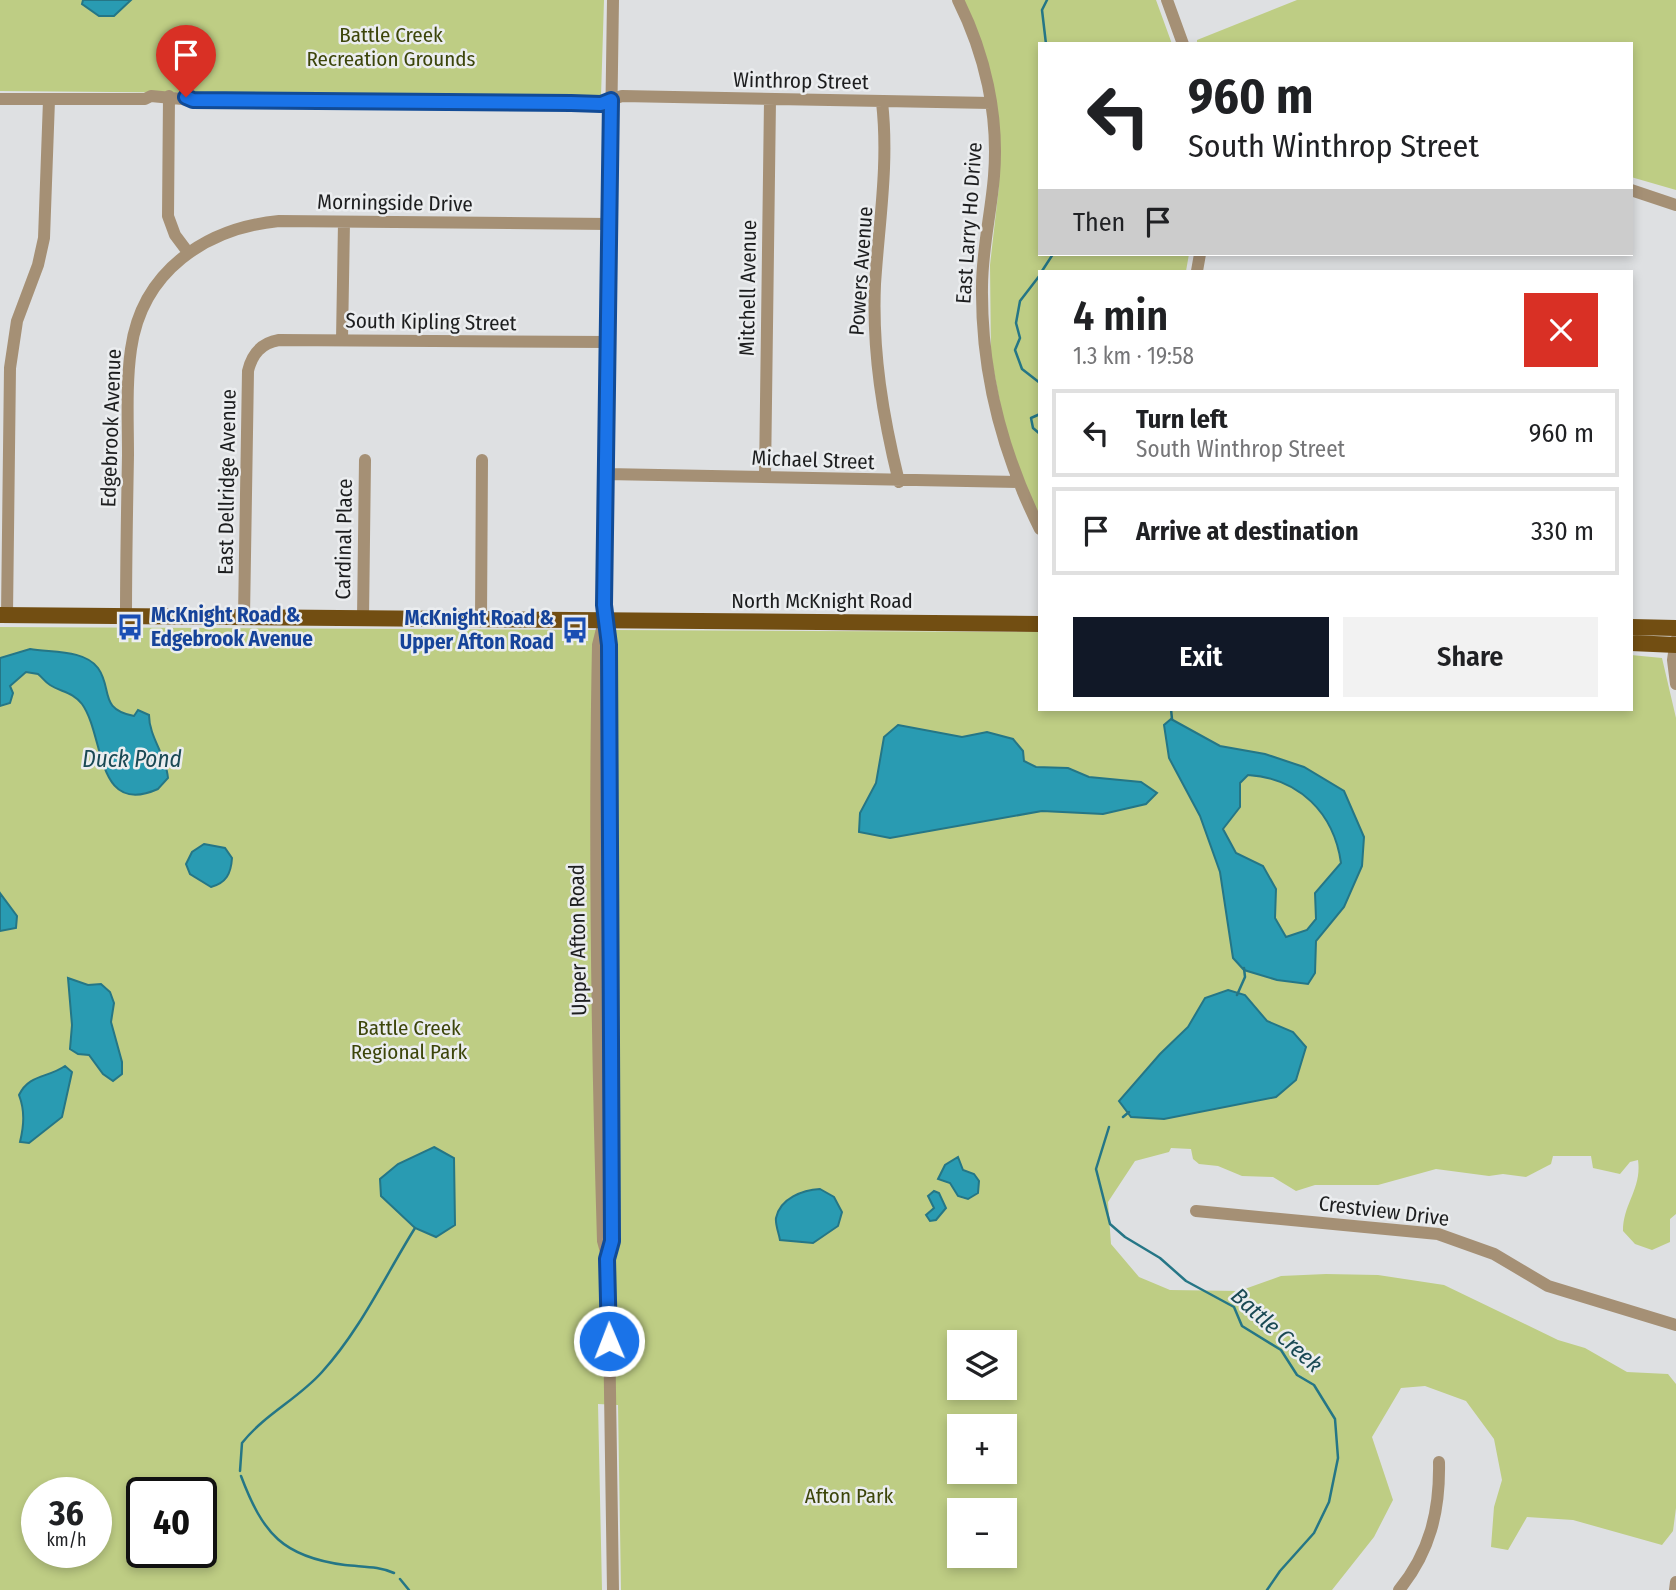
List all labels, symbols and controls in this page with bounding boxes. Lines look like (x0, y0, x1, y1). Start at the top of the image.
park label: Battle Creek Recreation Grounds (306, 22, 476, 72)
pin (156, 25, 216, 97)
icon: arrive (167, 36, 205, 74)
street label: Winthrop Street (733, 67, 869, 95)
text: 960 m (1188, 67, 1313, 126)
icon: left (1073, 70, 1164, 161)
text: South Winthrop Street (1188, 127, 1479, 165)
street label: East Larry Ho Drive (950, 141, 988, 305)
street label: Morningside Drive (317, 189, 473, 217)
icon: arrive (1139, 203, 1177, 241)
street label: Powers Avenue (844, 205, 878, 337)
text: Then (1073, 207, 1125, 238)
street label: Mitchell Avenue (734, 220, 762, 356)
text: 4 min (1073, 291, 1168, 341)
button: close (1524, 293, 1598, 367)
street label: South Kipling Street (345, 308, 517, 336)
text: 1.3 km · 19:58 (1073, 342, 1194, 370)
street label: Edgebrook Avenue (95, 348, 127, 508)
street label: East Dellridge Avenue (212, 389, 242, 575)
text: Turn left (1136, 404, 1228, 435)
icon: left (1077, 414, 1115, 452)
text: 960 m (1529, 418, 1594, 449)
text: South Winthrop Street (1136, 435, 1345, 463)
street label: Michael Street (751, 445, 875, 475)
street label: Cardinal Place (330, 478, 358, 600)
icon: arrive (1077, 512, 1115, 550)
text: Arrive at destination (1136, 516, 1359, 547)
text: 330 m (1531, 516, 1594, 547)
street label: North McKnight Road (731, 588, 913, 614)
place label: McKnight Road & Edgebrook Avenue (151, 602, 313, 652)
place label: McKnight Road & Upper Afton Road (400, 605, 554, 655)
bus stop icon: McKnight Road & Edgebrook Avenue (115, 612, 145, 642)
bus stop icon: McKnight Road & Upper Afton Road (560, 615, 590, 645)
button: Exit (1073, 617, 1329, 697)
button: Share (1343, 617, 1598, 697)
water label: Duck Pond (82, 745, 182, 773)
street label: Upper Afton Road (564, 864, 592, 1016)
park label: Battle Creek Regional Park (351, 1015, 468, 1065)
street label: Crestview Drive (1317, 1190, 1451, 1232)
water label: Battle Creek (1226, 1282, 1328, 1378)
position arrow (572, 1304, 646, 1378)
map controls (947, 1330, 1017, 1568)
button: layers (947, 1330, 1017, 1400)
button: + (947, 1414, 1017, 1484)
speed limit sign: 40 (126, 1477, 217, 1568)
park label: Afton Park (805, 1483, 893, 1509)
text: 36 (49, 1492, 84, 1534)
button: − (947, 1498, 1017, 1568)
text: km/h (46, 1529, 87, 1551)

